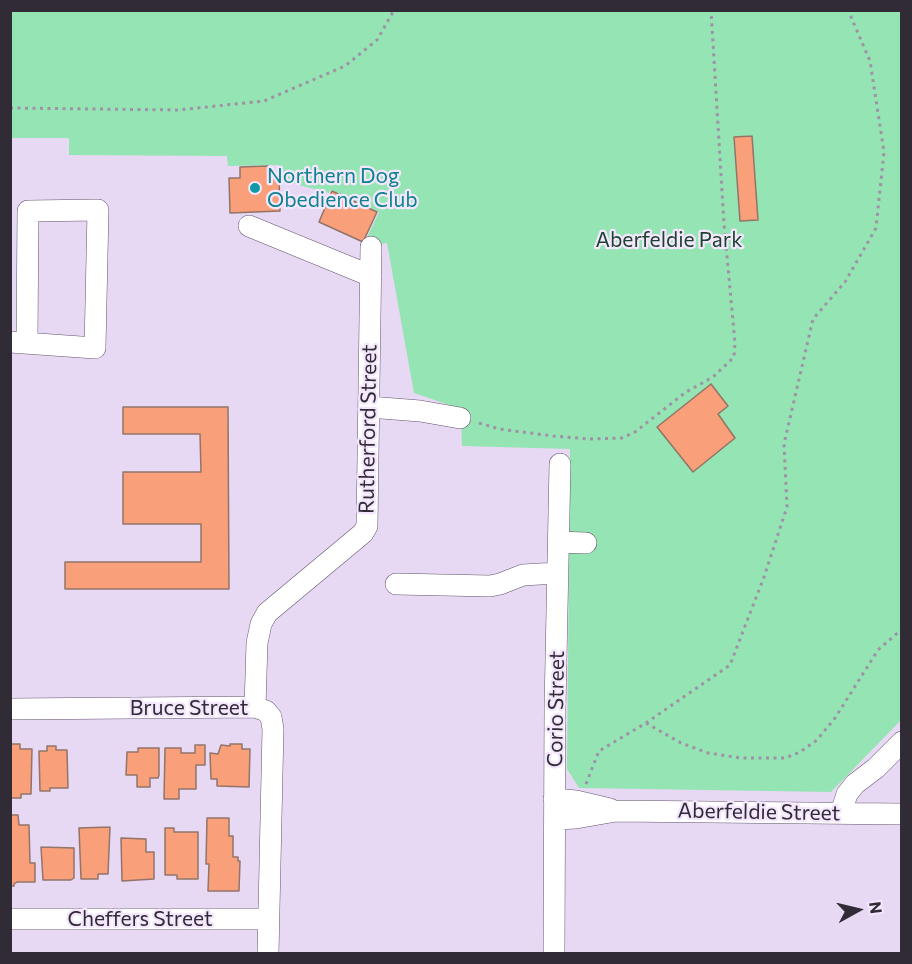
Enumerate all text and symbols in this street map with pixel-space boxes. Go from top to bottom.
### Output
place label: Northern Dog Obedience Club [267,163,418,213]
marker: Northern Dog Obedience Club [248,181,262,195]
park label: Aberfeldie Park [595,227,743,253]
street label: Rutherford Street [354,344,382,514]
street label: Corio Street [542,650,570,768]
street label: Bruce Street [130,695,248,721]
street label: Aberfeldie Street [678,798,840,826]
north arrow [828,880,888,940]
text: N [866,900,887,915]
street label: Cheffers Street [68,906,212,932]

